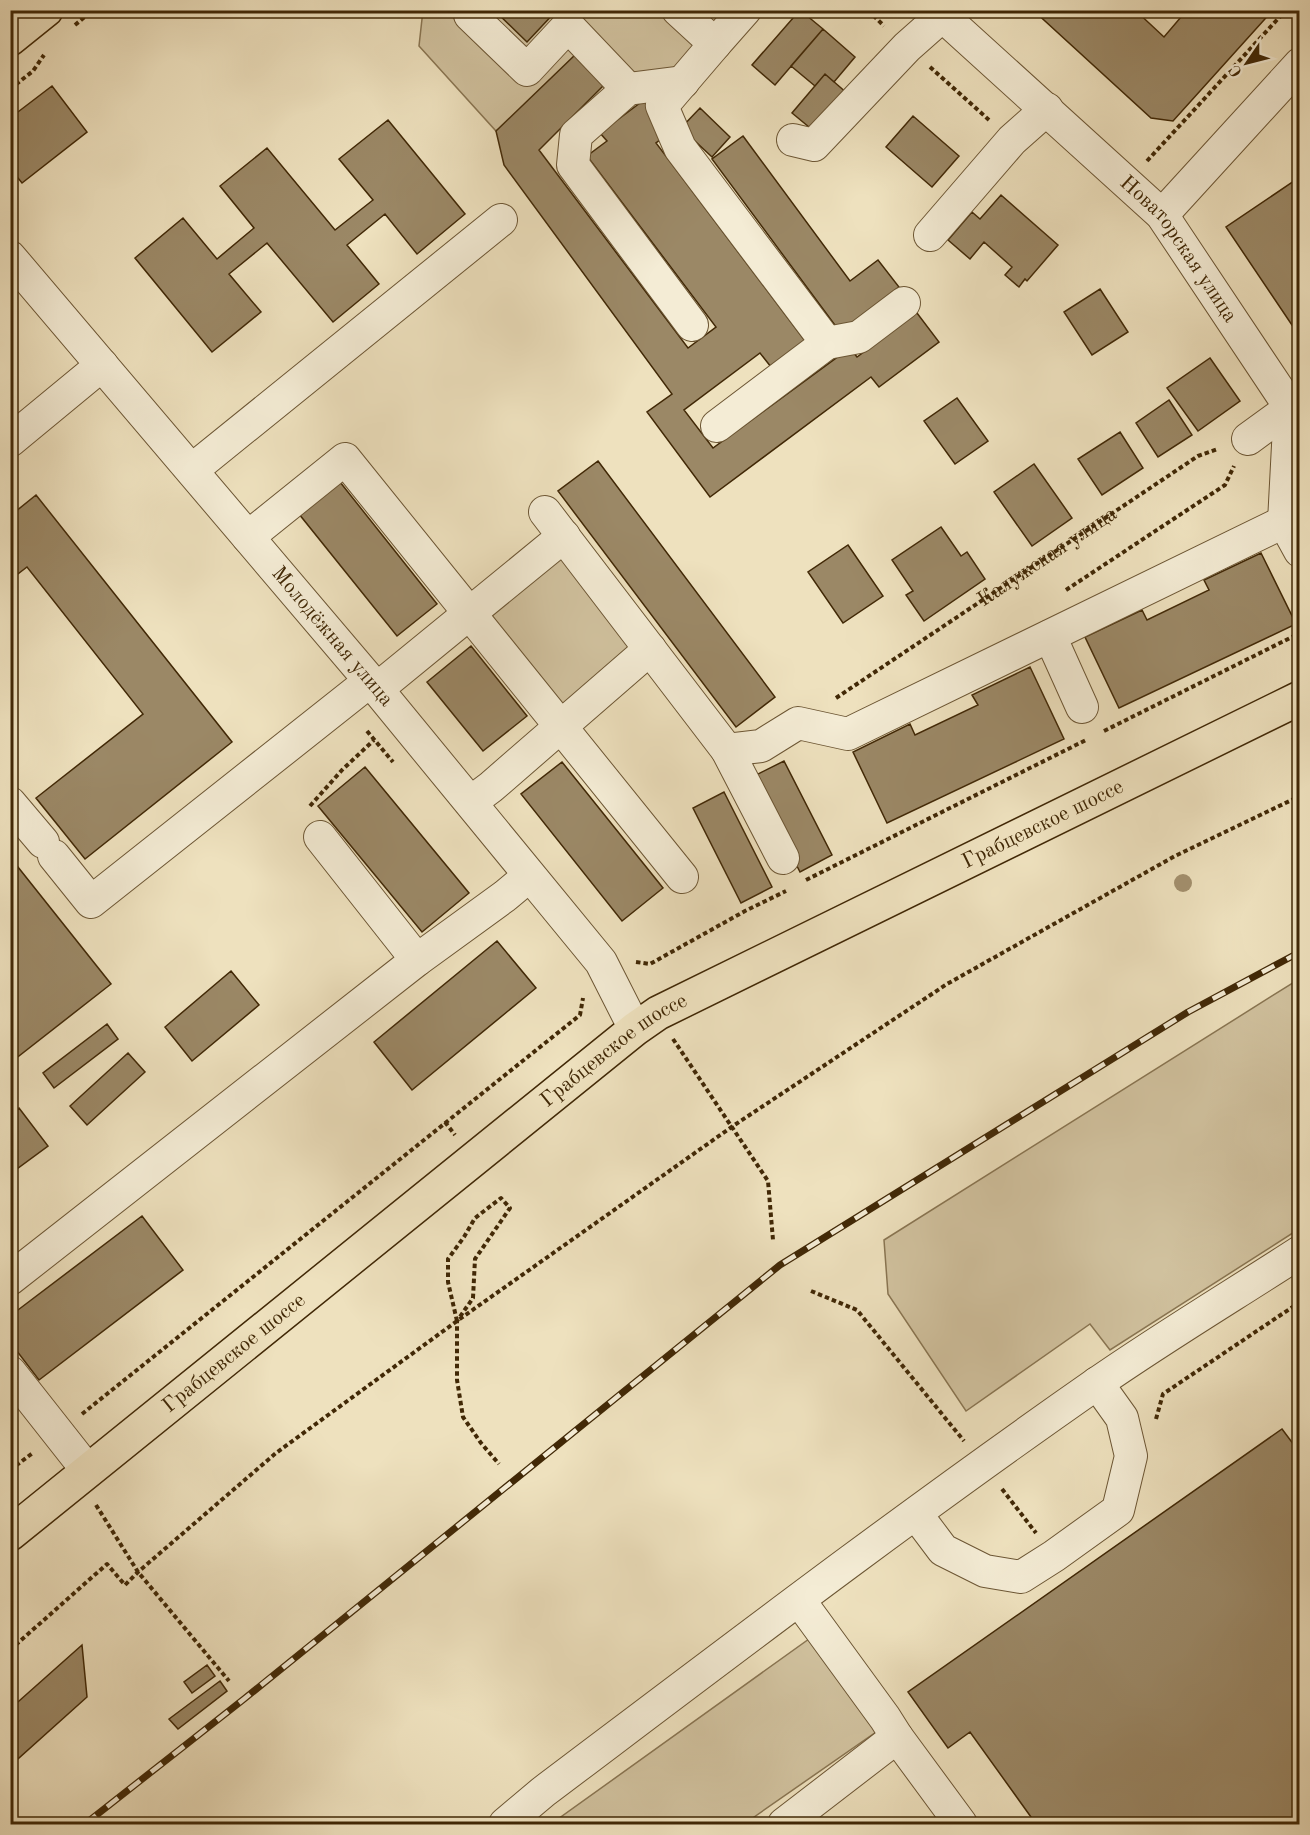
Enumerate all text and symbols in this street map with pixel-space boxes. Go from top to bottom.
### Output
north arrow [1217,33,1277,93]
text: С [1227,62,1246,79]
street label: Новаторская улица [1116,172,1241,326]
street label: Калужская улица [974,503,1121,611]
street label: Молодёжная улица [267,563,397,710]
street label: Грабцевское шоссе [959,776,1127,873]
street label: Грабцевское шоссе [537,990,690,1111]
street label: Грабцевское шоссе [159,1289,309,1417]

